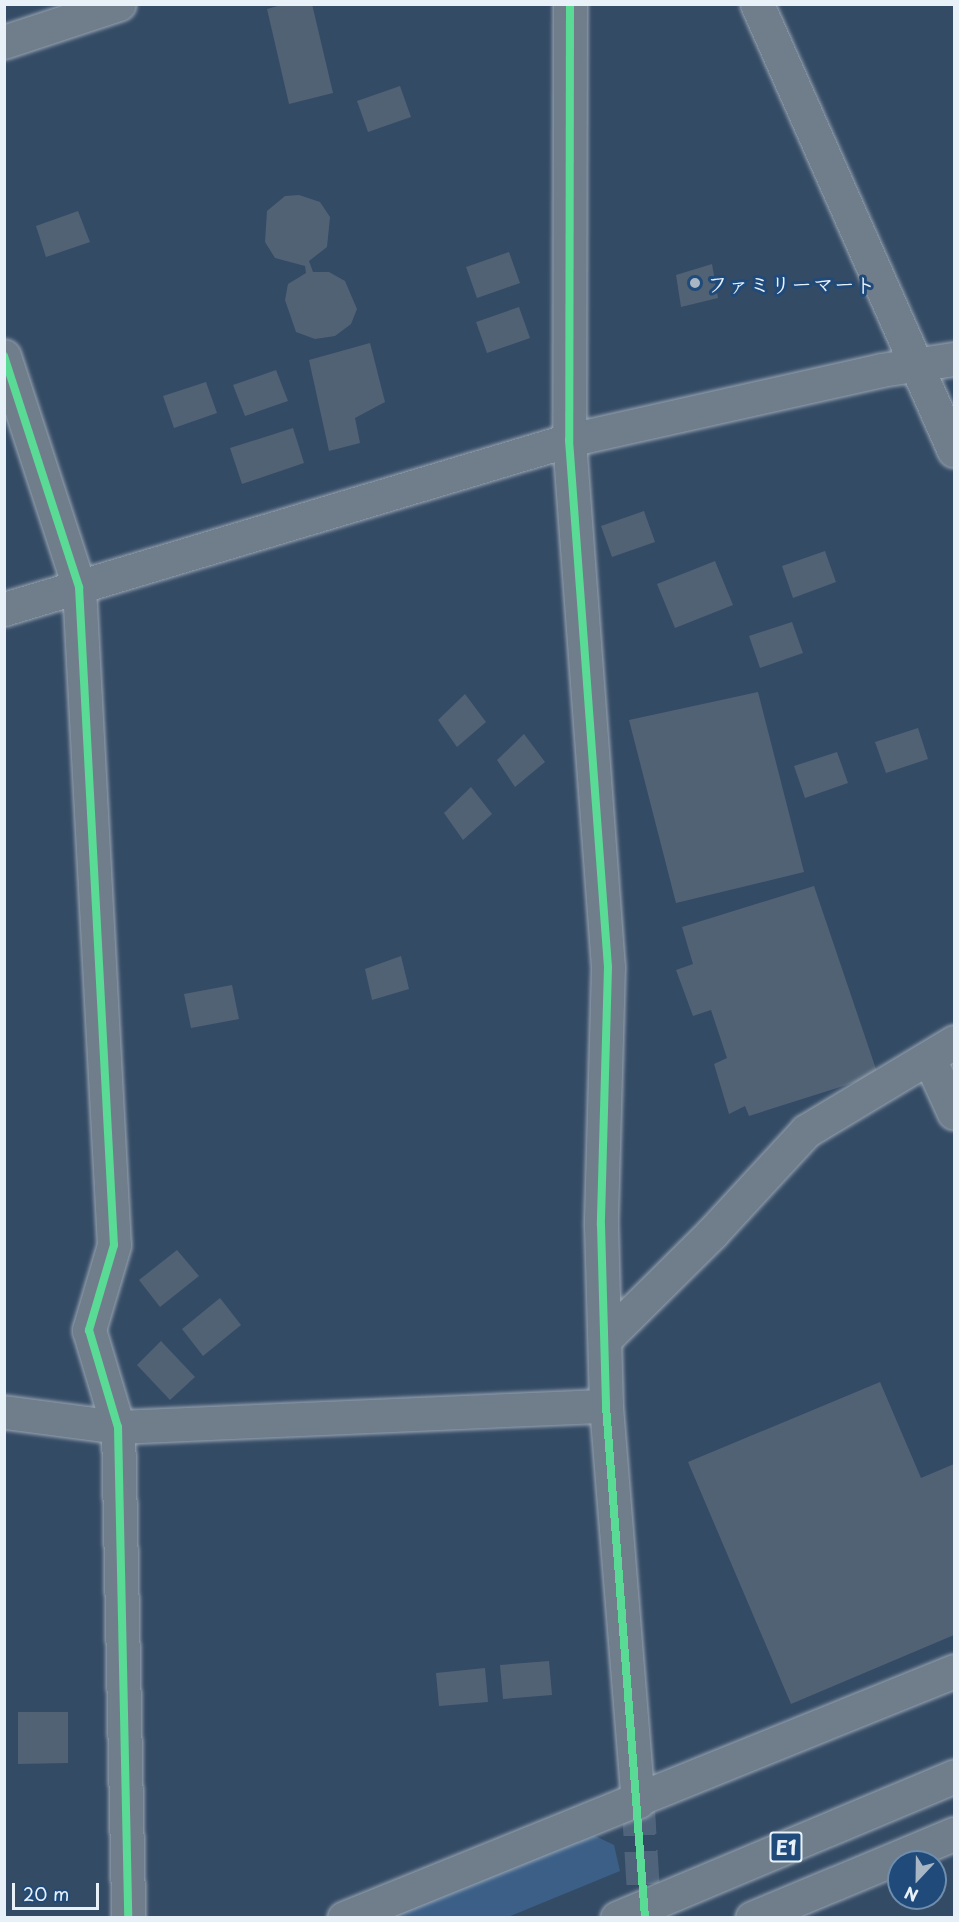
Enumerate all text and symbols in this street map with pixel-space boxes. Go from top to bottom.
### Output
place label: ファミリーマート [707,270,875,296]
marker: ファミリーマート [688,276,702,290]
road number: E1 [768,1830,804,1864]
north arrow [887,1850,947,1910]
scale bar [15,1871,102,1909]
text: 20 m [23,1880,69,1907]
text: N [901,1881,921,1908]

